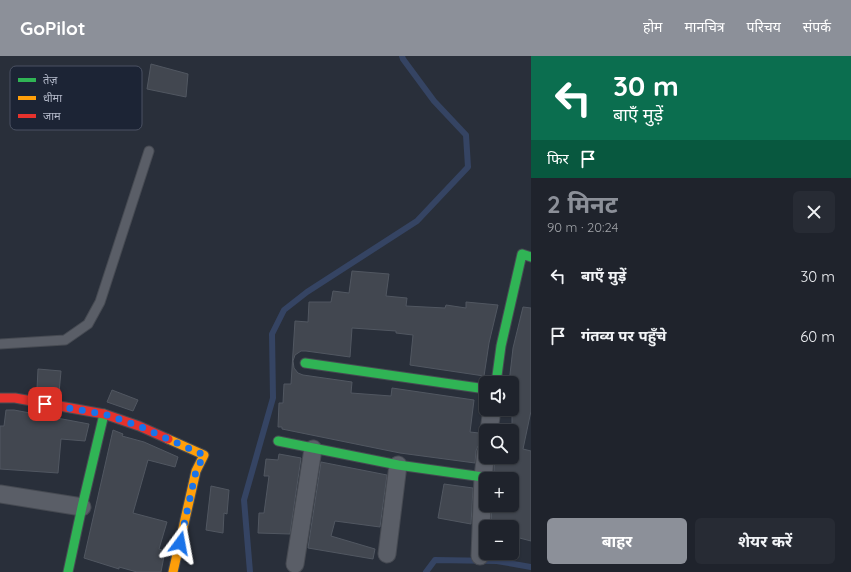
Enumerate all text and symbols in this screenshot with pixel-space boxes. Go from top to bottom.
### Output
text: GoPilot [20,16,86,40]
text: होम [643,18,662,36]
text: मानचित्र [684,18,725,36]
text: परिचय [747,18,781,36]
text: संपर्क [803,18,831,36]
legend [10,66,142,130]
text: 30 m [613,68,679,103]
icon: left [547,72,599,124]
text: तेज़ [43,73,58,87]
text: धीमा [43,91,62,105]
text: बाएँ मुड़ें [613,103,663,126]
text: जाम [43,109,61,123]
icon: arrive [577,148,599,170]
text: फिर [547,149,569,168]
text: 2 मिनट [547,189,618,219]
button: close [793,191,835,233]
text: 90 m · 20:24 [547,219,618,235]
icon: left [547,265,569,287]
text: बाएँ मुड़ें [581,266,626,285]
text: 30 m [800,267,835,286]
icon: arrive [547,325,569,347]
text: गंतव्य पर पहुँचे [581,326,667,345]
text: 60 m [800,327,835,346]
map controls [479,376,519,560]
button: sound [479,376,519,416]
pin [28,387,62,421]
icon: arrive [34,393,56,415]
button: search [479,424,519,464]
button: + [479,472,519,512]
button: बाहर [547,518,687,564]
button: शेयर करें [695,518,835,564]
button: − [479,520,519,560]
position arrow [159,522,201,564]

